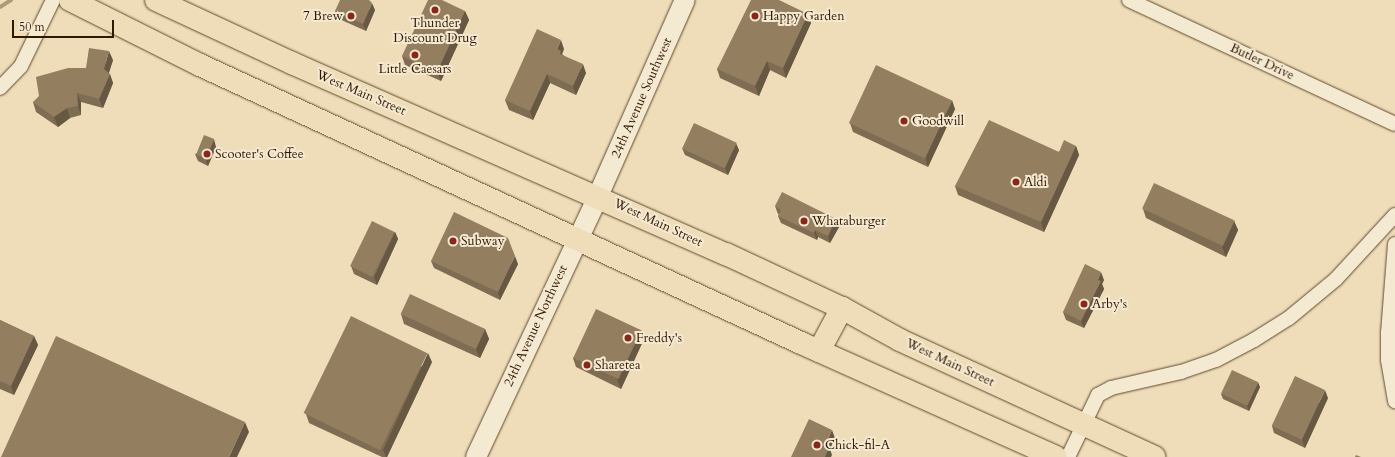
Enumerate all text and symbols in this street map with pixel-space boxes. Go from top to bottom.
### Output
marker: Thunder Discount Drug [430,5,440,15]
place label: 7 Brew [303,8,343,24]
place label: Happy Garden [763,8,845,24]
marker: 7 Brew [346,11,356,21]
marker: Happy Garden [750,11,760,21]
scale bar [14,12,116,38]
place label: Thunder Discount Drug [393,16,477,47]
text: 50 m [19,19,45,35]
street label: 24th Avenue Southwest [608,35,676,161]
street label: Butler Drive [1227,40,1297,84]
marker: Little Caesars [410,50,420,60]
place label: Little Caesars [379,61,451,77]
street label: West Main Street [314,67,408,119]
place label: Goodwill [912,113,964,129]
marker: Goodwill [899,116,909,126]
place label: Scooter's Coffee [215,146,304,162]
marker: Scooter's Coffee [202,149,212,159]
place label: Aldi [1024,174,1047,190]
marker: Aldi [1011,177,1021,187]
street label: West Main Street [611,196,705,250]
place label: Whataburger [812,213,886,229]
marker: Whataburger [799,216,809,226]
place label: Subway [461,233,505,249]
marker: Subway [448,236,458,246]
street label: 24th Avenue Northwest [501,263,571,389]
place label: Arby's [1092,296,1127,312]
marker: Arby's [1079,299,1089,309]
place label: Freddy's [636,330,682,346]
marker: Freddy's [623,333,633,343]
street label: West Main Street [903,336,997,390]
place label: Sharetea [595,357,641,373]
marker: Sharetea [582,360,592,370]
place label: Chick-fil-A [825,437,890,453]
marker: Chick-fil-A [812,440,822,450]

